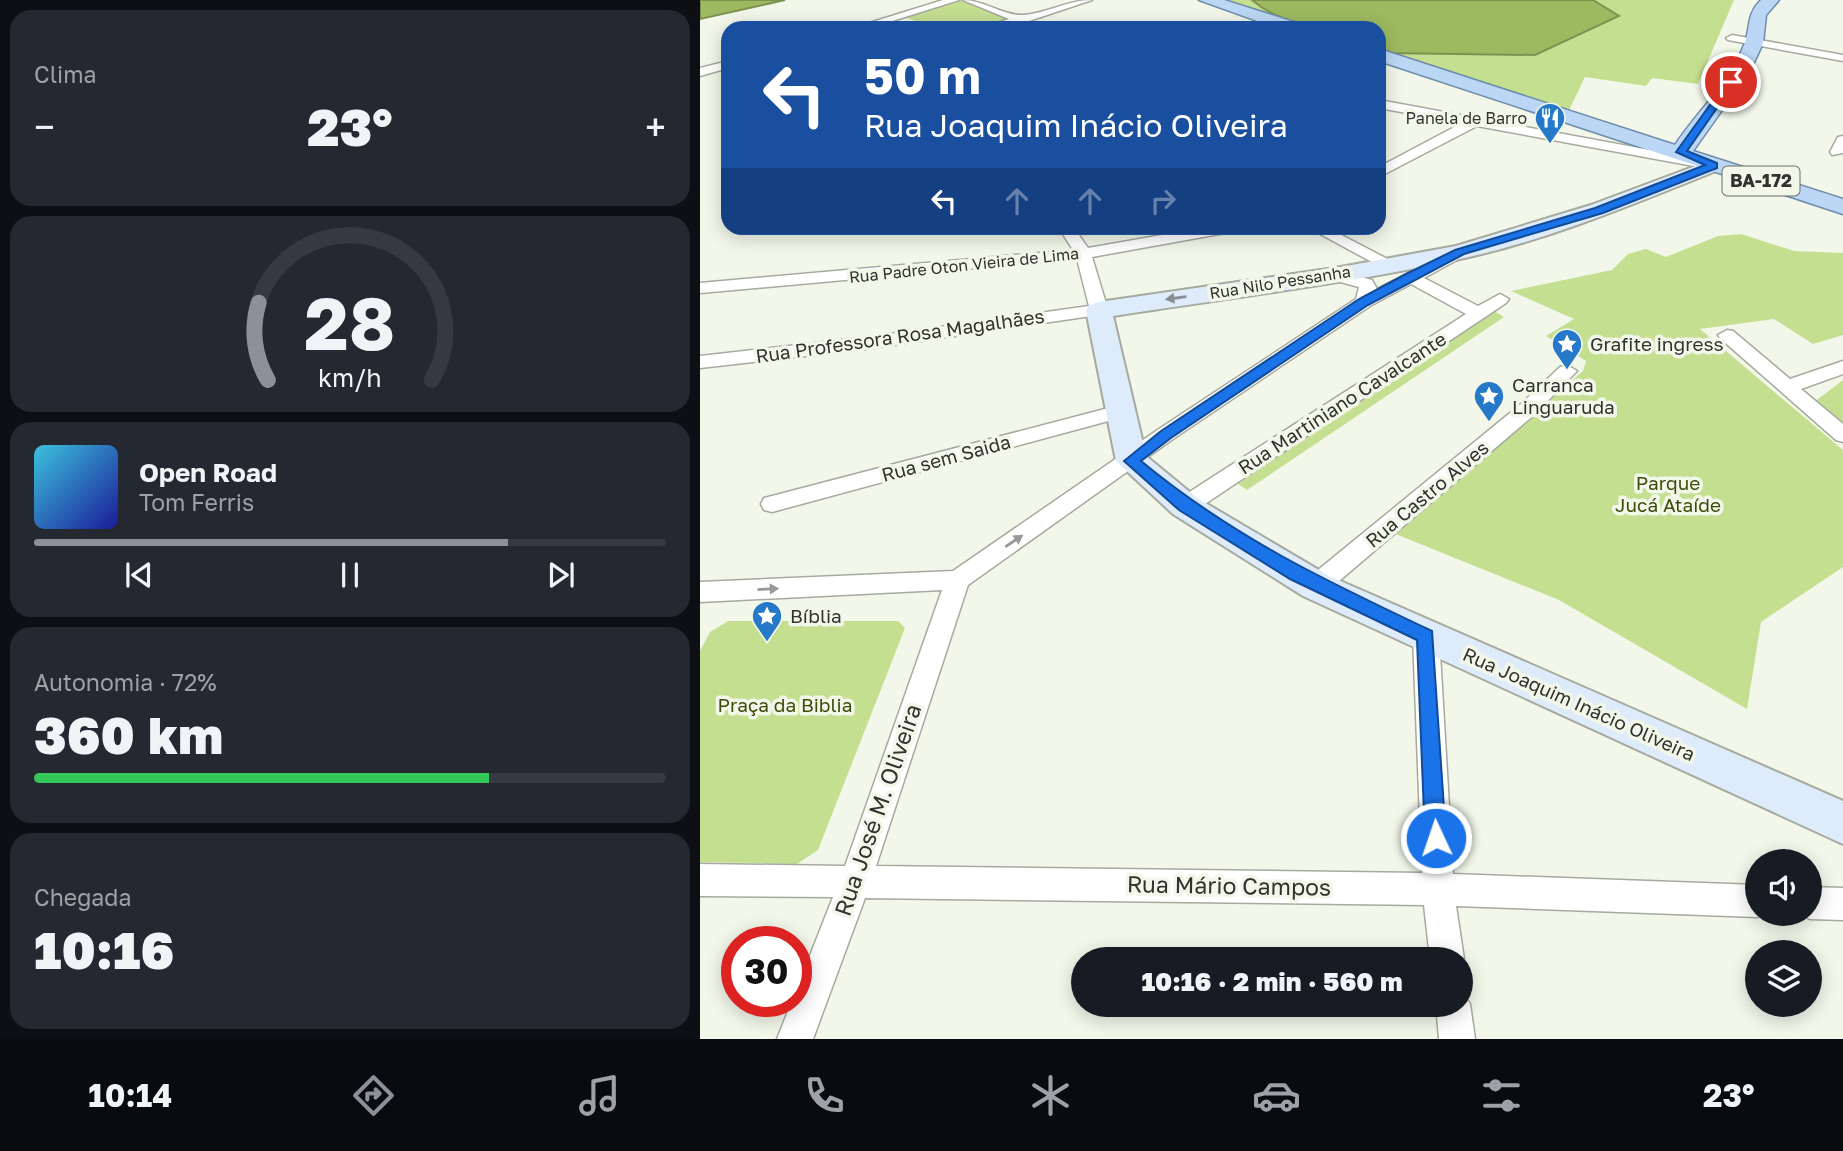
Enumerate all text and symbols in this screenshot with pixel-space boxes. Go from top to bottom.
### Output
text: 50 m [864,46,981,105]
icon: left [749,49,840,140]
pin [1701,52,1761,112]
text: Clima [34,60,97,88]
icon: arrive [1712,63,1750,101]
text: 23° [307,95,393,157]
restaurant icon: Panela de Barro [1533,101,1567,145]
text: − [34,104,55,149]
text: + [645,104,666,149]
text: Rua Joaquim Inácio Oliveira [864,106,1288,144]
place label: Panela de Barro [1406,108,1527,128]
road number: BA-172 [1723,166,1800,196]
icon: left [925,182,963,220]
icon: ahead [998,182,1036,220]
icon: ahead [1071,182,1109,220]
icon: right [1144,182,1182,220]
street label: Rua Padre Oton Vieira de Lima [848,243,1080,287]
street label: Rua Nilo Pessanha [1208,261,1352,303]
text: 28 [305,279,396,366]
one-way arrow [1165,293,1187,304]
street label: Rua Professora Rosa Magalhães [754,304,1046,367]
street label: Rua Martiniano Cavalcante [1233,327,1450,479]
place icon: Grafite ingress [1550,327,1584,371]
place label: Grafite ingress [1590,332,1724,355]
text: km/h [318,361,382,392]
place label: Carranca Linguaruda [1512,373,1615,418]
place icon: Carranca Linguaruda [1472,379,1506,423]
street label: Rua sem Saida [879,429,1013,486]
street label: Rua Castro Alves [1360,435,1493,552]
text: Open Road [139,457,277,488]
park label: Parque Jucá Ataíde [1615,471,1721,516]
text: Tom Ferris [139,488,254,516]
one-way arrow [1005,534,1023,548]
icon: previous [120,556,158,594]
icon: pause [331,556,369,594]
icon: next [542,556,580,594]
one-way arrow [757,583,779,594]
place icon: Bíblia [750,599,784,643]
place label: Bíblia [790,604,842,627]
street label: Rua Joaquim Inácio Oliveira [1460,642,1699,765]
text: Autonomia · 72% [34,668,217,696]
park label: Praça da Biblia [718,693,852,716]
street label: Rua José M. Oliveira [828,700,926,919]
text: 360 km [34,703,223,765]
position arrow [1399,801,1473,875]
map controls [1745,849,1822,1017]
button: sound [1745,849,1822,926]
street label: Rua Mário Campos [1127,869,1331,901]
text: Chegada [34,883,131,911]
text: 10:16 [34,918,174,980]
speed limit sign: 30 [721,926,812,1017]
button: layers [1745,940,1822,1017]
text: 10:16 · 2 min · 560 m [1141,966,1403,997]
icon: directions [349,1071,398,1120]
icon: music [575,1071,624,1120]
icon: phone [800,1071,849,1120]
icon: climate [1026,1071,1075,1120]
icon: car [1252,1071,1301,1120]
icon: filters [1477,1071,1526,1120]
text: 10:14 [88,1076,172,1114]
text: 23° [1703,1076,1755,1114]

